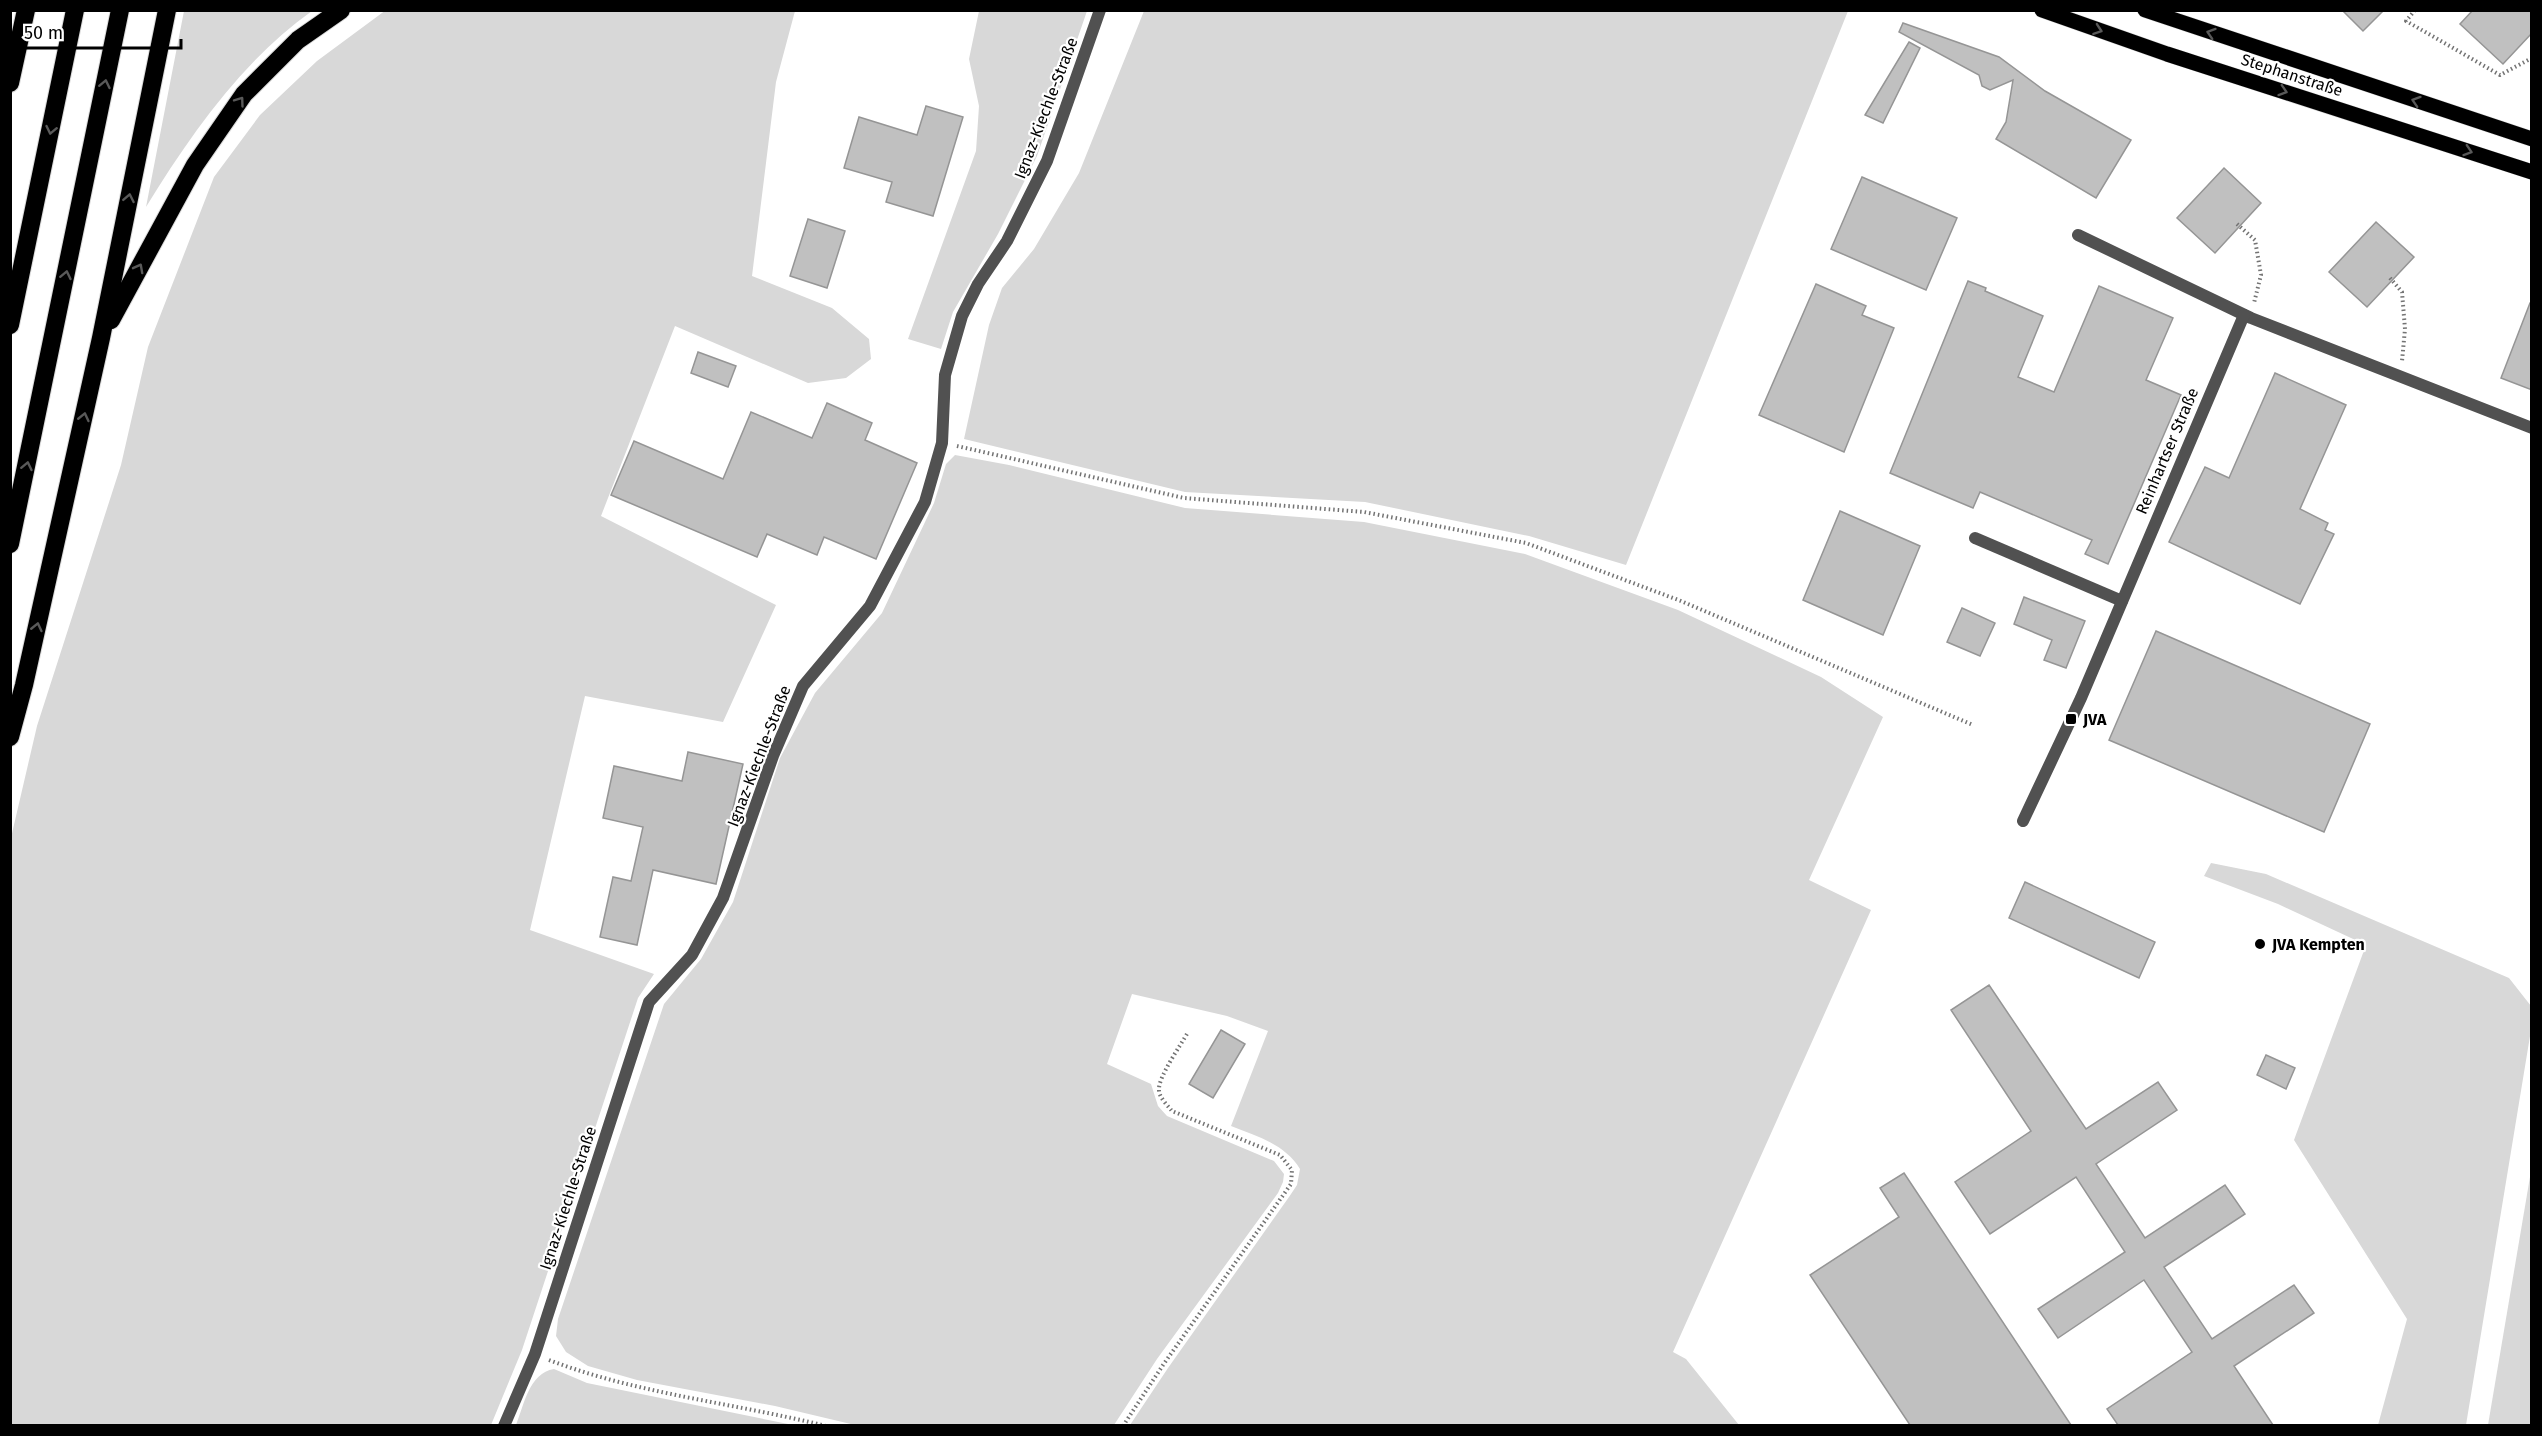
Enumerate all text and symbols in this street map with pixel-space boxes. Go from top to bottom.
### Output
scale bar [15,12,182,50]
text: 50 m [24,22,63,44]
one-way arrow [2092,22,2103,35]
one-way arrow [2206,28,2217,41]
street label: Ignaz-Kiechle-Straße [1010,35,1082,181]
street label: Stephanstraße [2239,50,2345,100]
one-way arrow [98,79,111,89]
one-way arrow [2277,84,2288,96]
one-way arrow [232,96,243,107]
one-way arrow [2411,96,2422,108]
one-way arrow [45,124,58,134]
one-way arrow [2462,144,2473,157]
one-way arrow [122,193,135,203]
one-way arrow [132,264,143,274]
one-way arrow [59,270,72,280]
street label: Reinhartser Straße [2132,385,2202,517]
one-way arrow [77,412,90,422]
one-way arrow [19,461,32,471]
one-way arrow [30,623,43,633]
street label: Ignaz-Kiechle-Straße [723,683,795,829]
place label: JVA [2082,710,2107,729]
marker: JVA [2064,712,2078,726]
place label: JVA Kempten [2271,935,2365,954]
marker: JVA Kempten [2253,937,2267,951]
street label: Ignaz-Kiechle-Straße [536,1124,600,1272]

